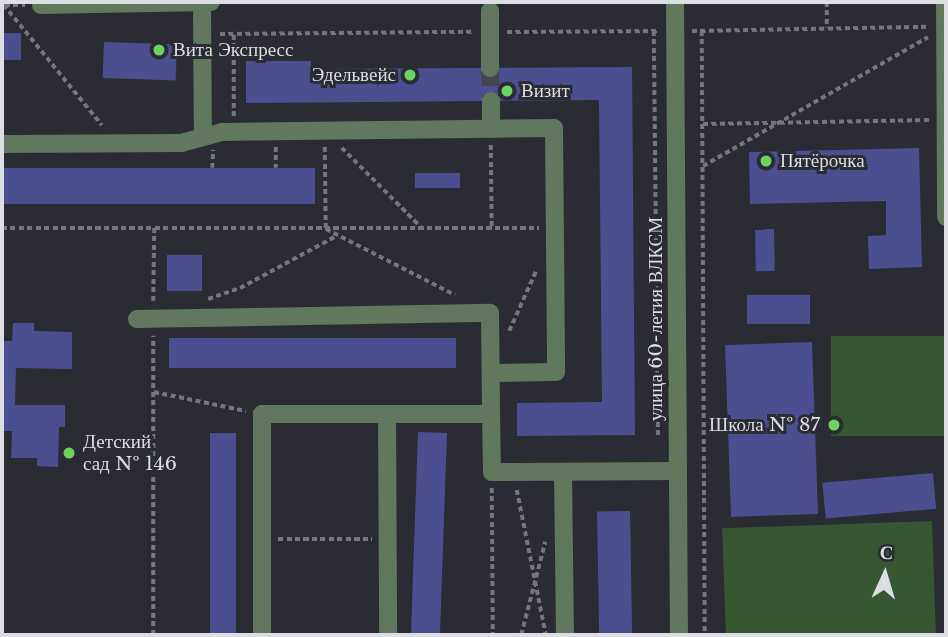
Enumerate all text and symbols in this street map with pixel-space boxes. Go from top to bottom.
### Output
place label: Вита Экспресс [173,39,293,61]
marker: Вита Экспресс [151,42,167,58]
place label: Эдельвейс [312,64,396,86]
marker: Эдельвейс [402,67,418,83]
place label: Визит [521,80,570,102]
marker: Визит [499,83,515,99]
place label: Пятёрочка [780,150,865,172]
marker: Пятёрочка [758,153,774,169]
street label: улица 60-летия ВЛКСМ [645,217,667,421]
place label: Школа № 87 [709,414,820,436]
marker: Школа № 87 [826,417,842,433]
place label: Детский сад № 146 [83,431,177,475]
marker: Детский сад № 146 [61,445,77,461]
north arrow [850,539,920,609]
text: С [879,541,894,565]

